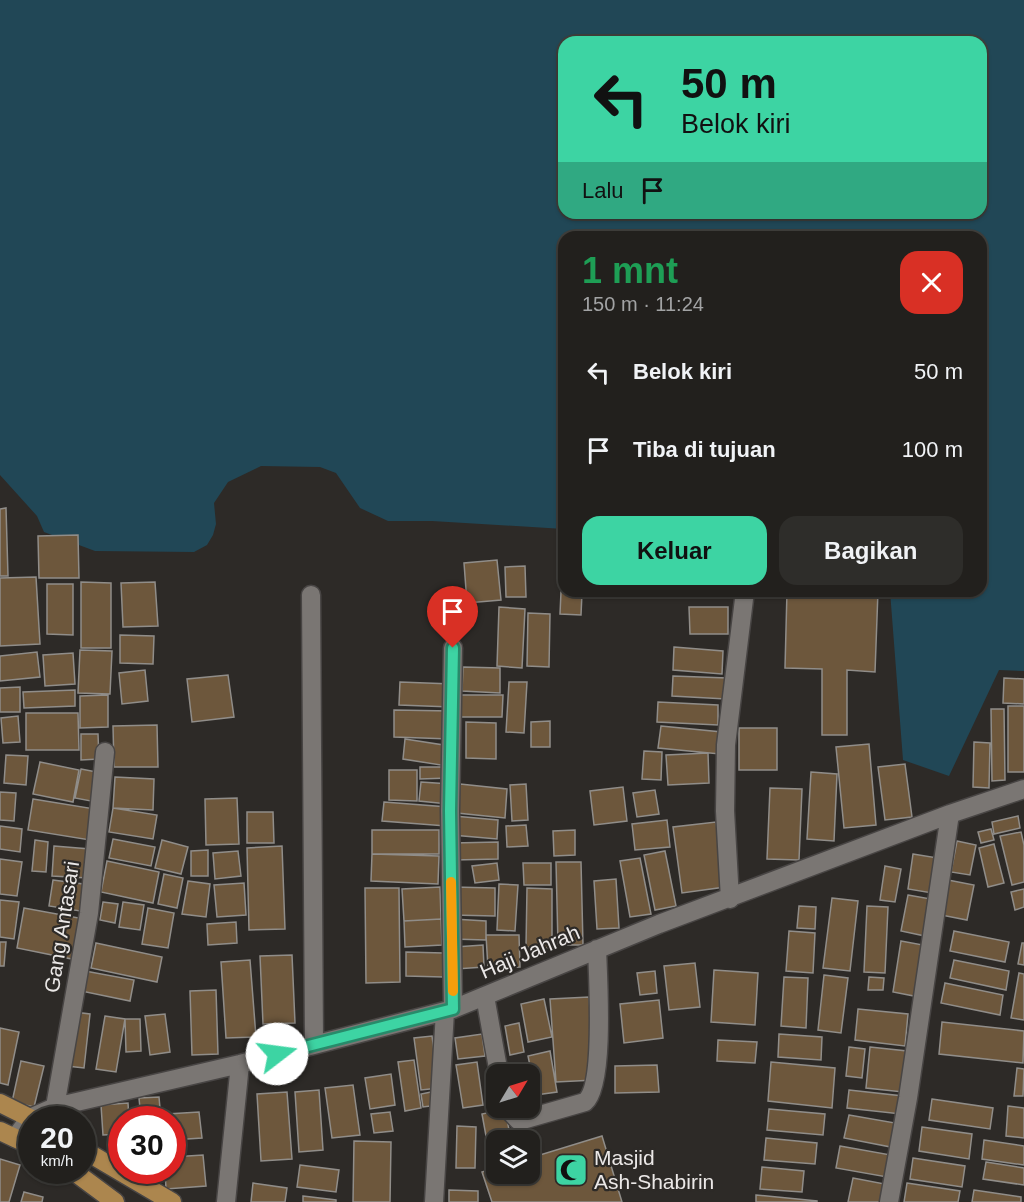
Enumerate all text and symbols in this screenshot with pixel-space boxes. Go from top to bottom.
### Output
icon: left [582,60,660,138]
text: 50 m [681,60,777,107]
text: Belok kiri [681,109,791,139]
icon: arrive [636,174,669,207]
text: Lalu [582,178,624,203]
text: 1 mnt [582,250,678,291]
button: close [900,251,963,314]
text: 150 m · 11:24 [582,293,704,315]
icon: left [582,356,615,389]
text: Belok kiri [633,359,732,384]
text: 50 m [914,359,963,384]
icon: arrive [582,434,615,467]
text: Tiba di tujuan [633,437,776,462]
text: 100 m [902,437,963,462]
button: Keluar [582,516,767,585]
button: Bagikan [779,516,963,585]
pin [427,586,478,648]
icon: arrive [436,595,469,628]
street label: Gang Antasari [40,859,83,994]
street label: Haji Jahrah [476,920,583,983]
position arrow [245,1022,309,1086]
north arrow [486,1064,540,1118]
map controls [486,1064,540,1184]
speed limit sign: 30 [108,1106,186,1184]
text: 20 [40,1121,74,1154]
button: layers [486,1130,540,1184]
place label: Masjid Ash-Shabirin [594,1146,714,1193]
text: km/h [41,1152,73,1169]
mosque icon: Masjid Ash-Shabirin [553,1152,589,1188]

